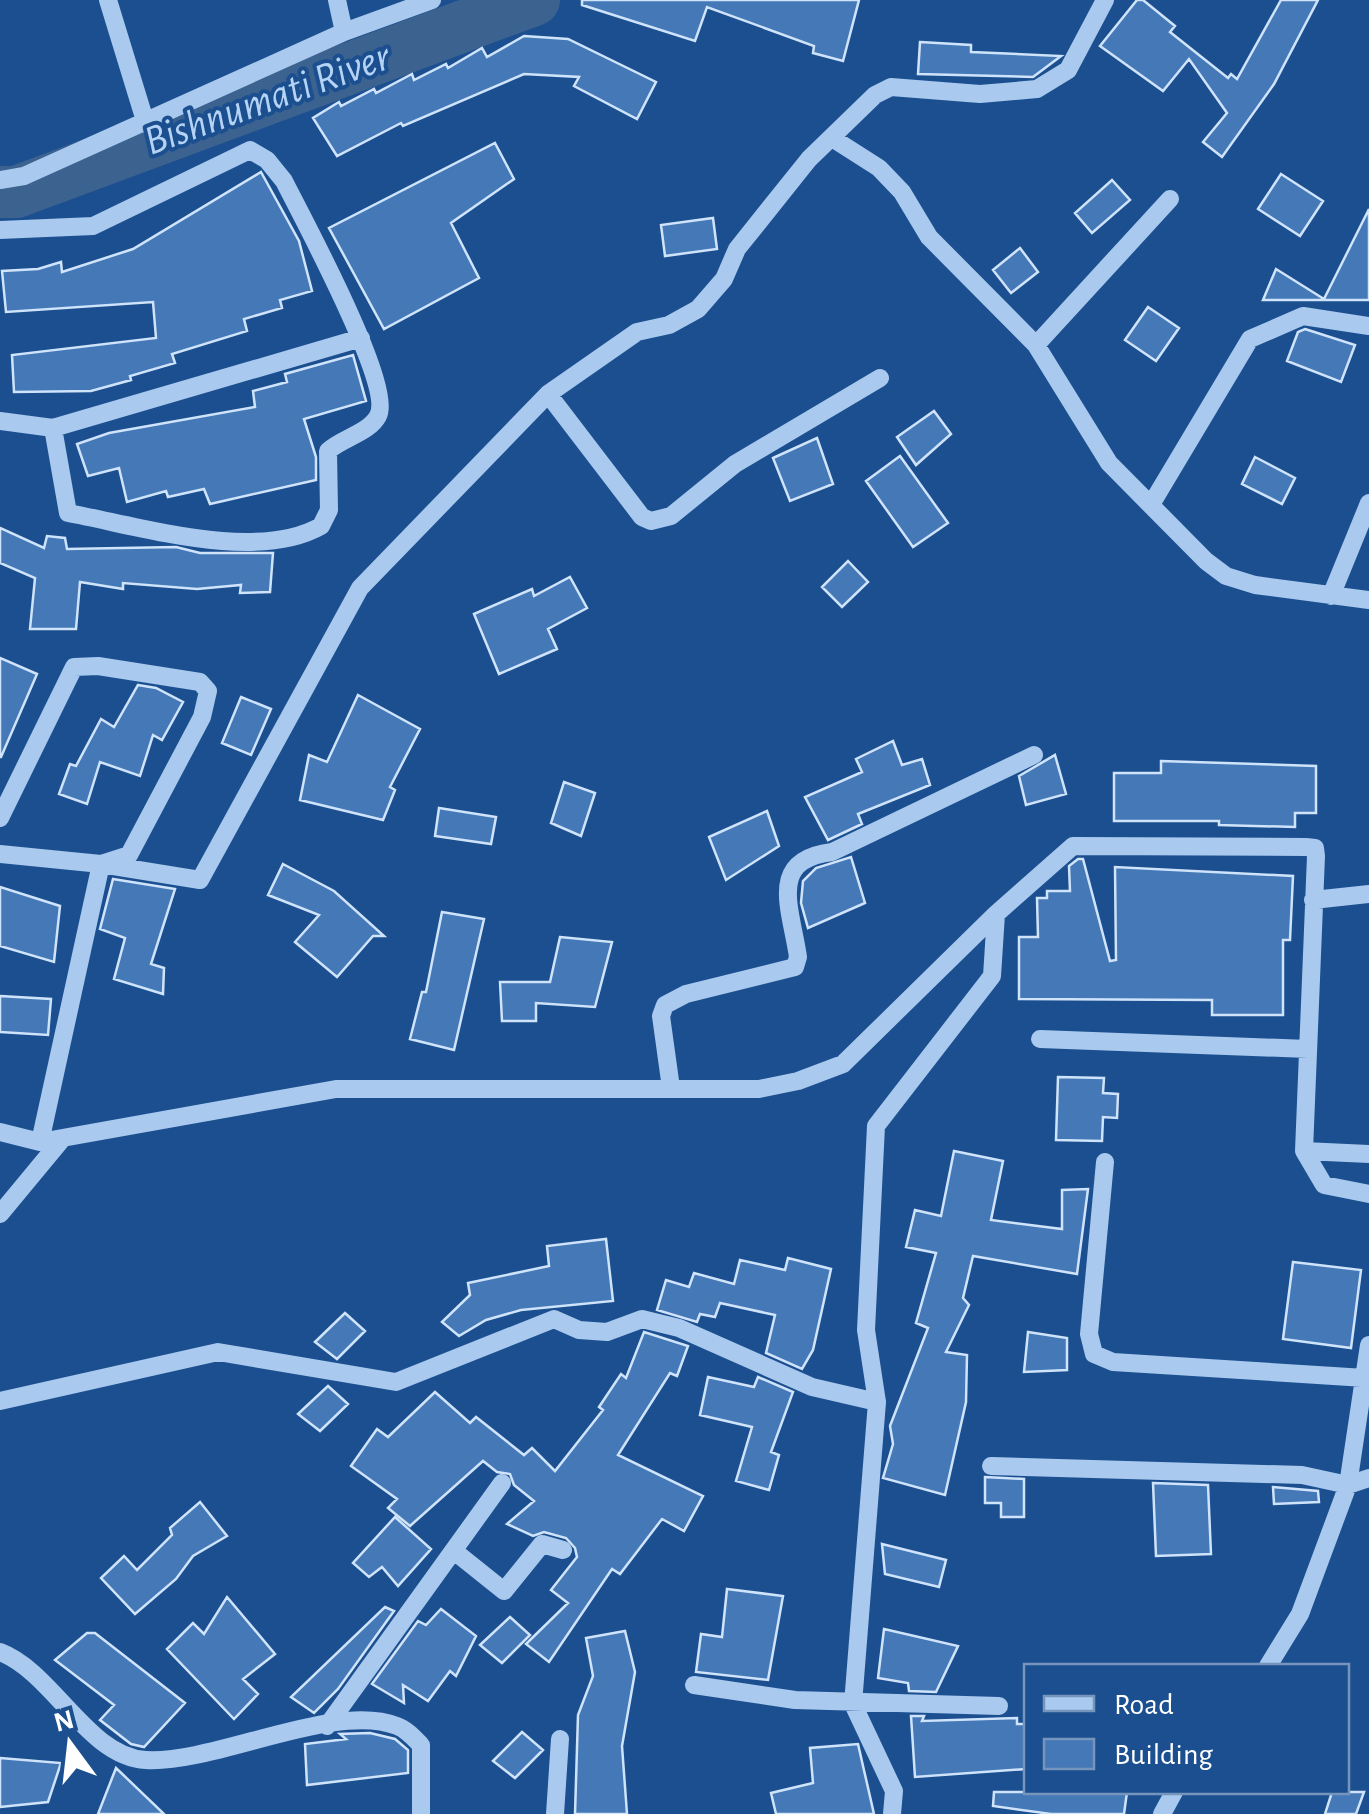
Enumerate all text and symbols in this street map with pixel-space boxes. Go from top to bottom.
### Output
water label: Bishnumati River [139,35,397,163]
legend [1024,1664,1349,1794]
text: Road [1114,1690,1174,1720]
north arrow [20,1694,120,1794]
text: N [51,1706,77,1738]
text: Building [1114,1740,1213,1770]

